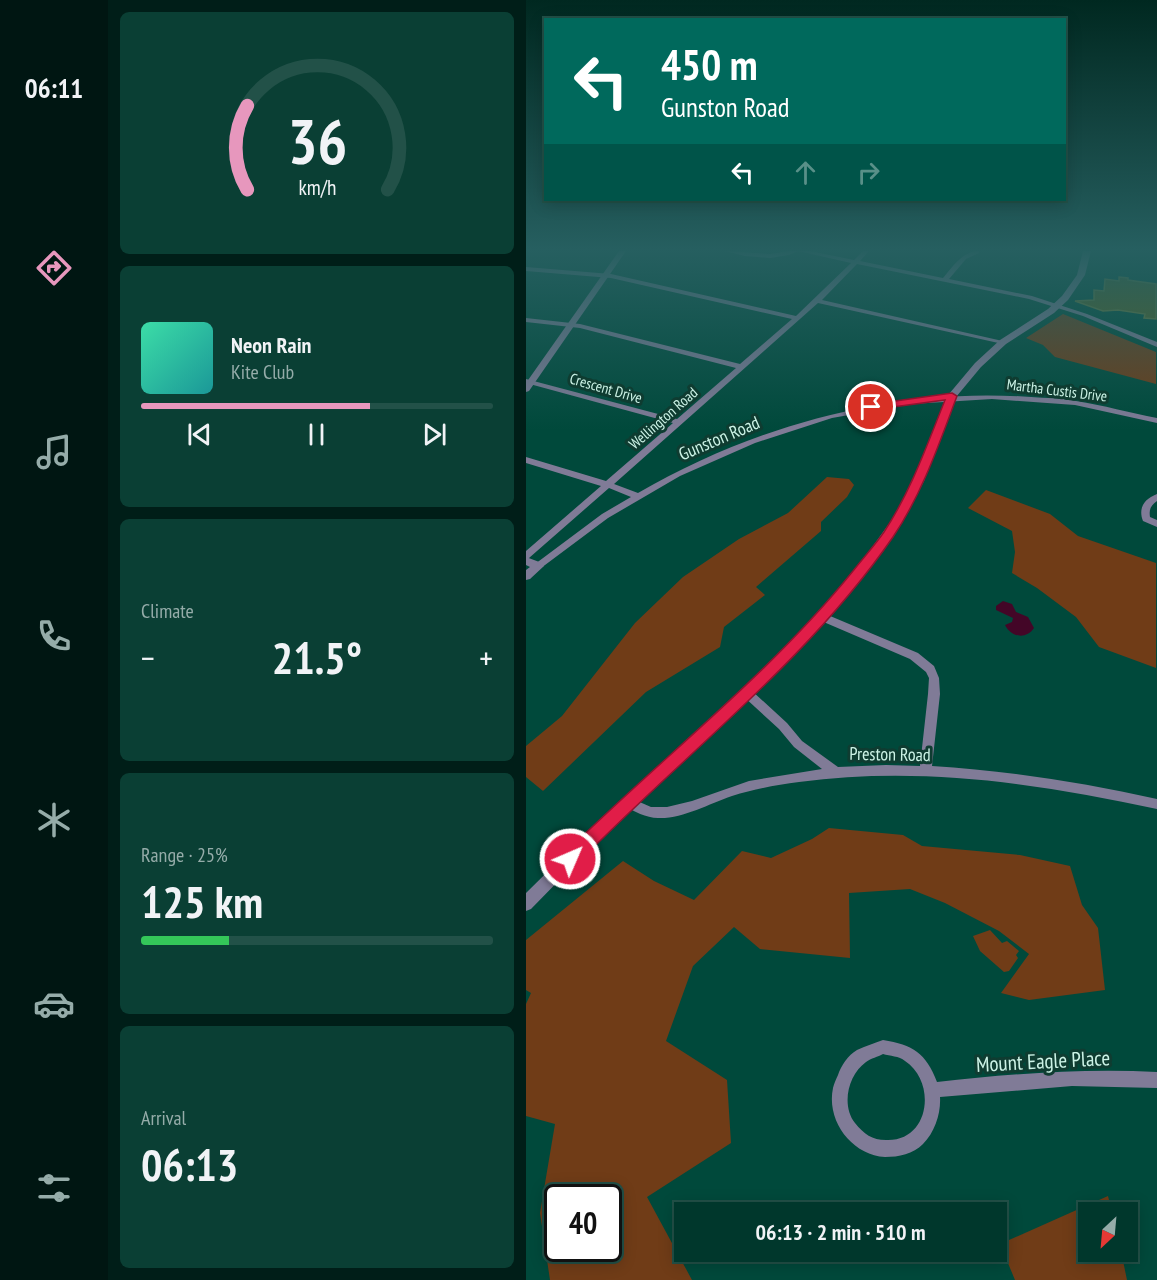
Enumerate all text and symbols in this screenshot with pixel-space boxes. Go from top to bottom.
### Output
text: 450 m [661,37,758,92]
icon: left [562,42,640,120]
text: 06:11 [25,71,83,105]
text: Gunston Road [661,90,790,124]
text: 36 [287,100,347,181]
icon: left [726,156,759,189]
icon: ahead [789,156,822,189]
icon: right [852,156,885,189]
text: km/h [298,173,336,201]
icon: directions [33,247,75,289]
text: Neon Rain [231,331,311,359]
text: Kite Club [231,359,294,385]
street label: Crescent Drive [568,369,644,407]
street label: Martha Custis Drive [1006,374,1108,406]
pin [845,381,896,432]
street label: Wellington Road [625,383,701,453]
icon: arrive [854,390,887,423]
street label: Gunston Road [675,411,763,465]
icon: previous [183,418,216,451]
icon: pause [300,418,333,451]
icon: next [418,418,451,451]
icon: music [33,431,75,473]
text: Climate [141,598,194,624]
icon: phone [33,615,75,657]
text: 21.5° [272,628,362,686]
text: − [141,636,155,679]
text: + [479,636,493,679]
street label: Preston Road [849,742,931,766]
icon: climate [33,799,75,841]
position arrow [538,827,602,891]
text: Range · 25% [141,842,228,868]
text: 125 km [141,872,263,930]
icon: car [33,983,75,1025]
street label: Mount Eagle Place [975,1044,1111,1078]
text: Arrival [141,1105,186,1131]
text: 06:13 [141,1135,238,1193]
icon: filters [33,1167,75,1209]
speed limit sign: 40 [544,1184,622,1262]
north arrow [1078,1202,1138,1262]
map controls [1078,1202,1138,1262]
text: 06:13 · 2 min · 510 m [755,1218,926,1246]

